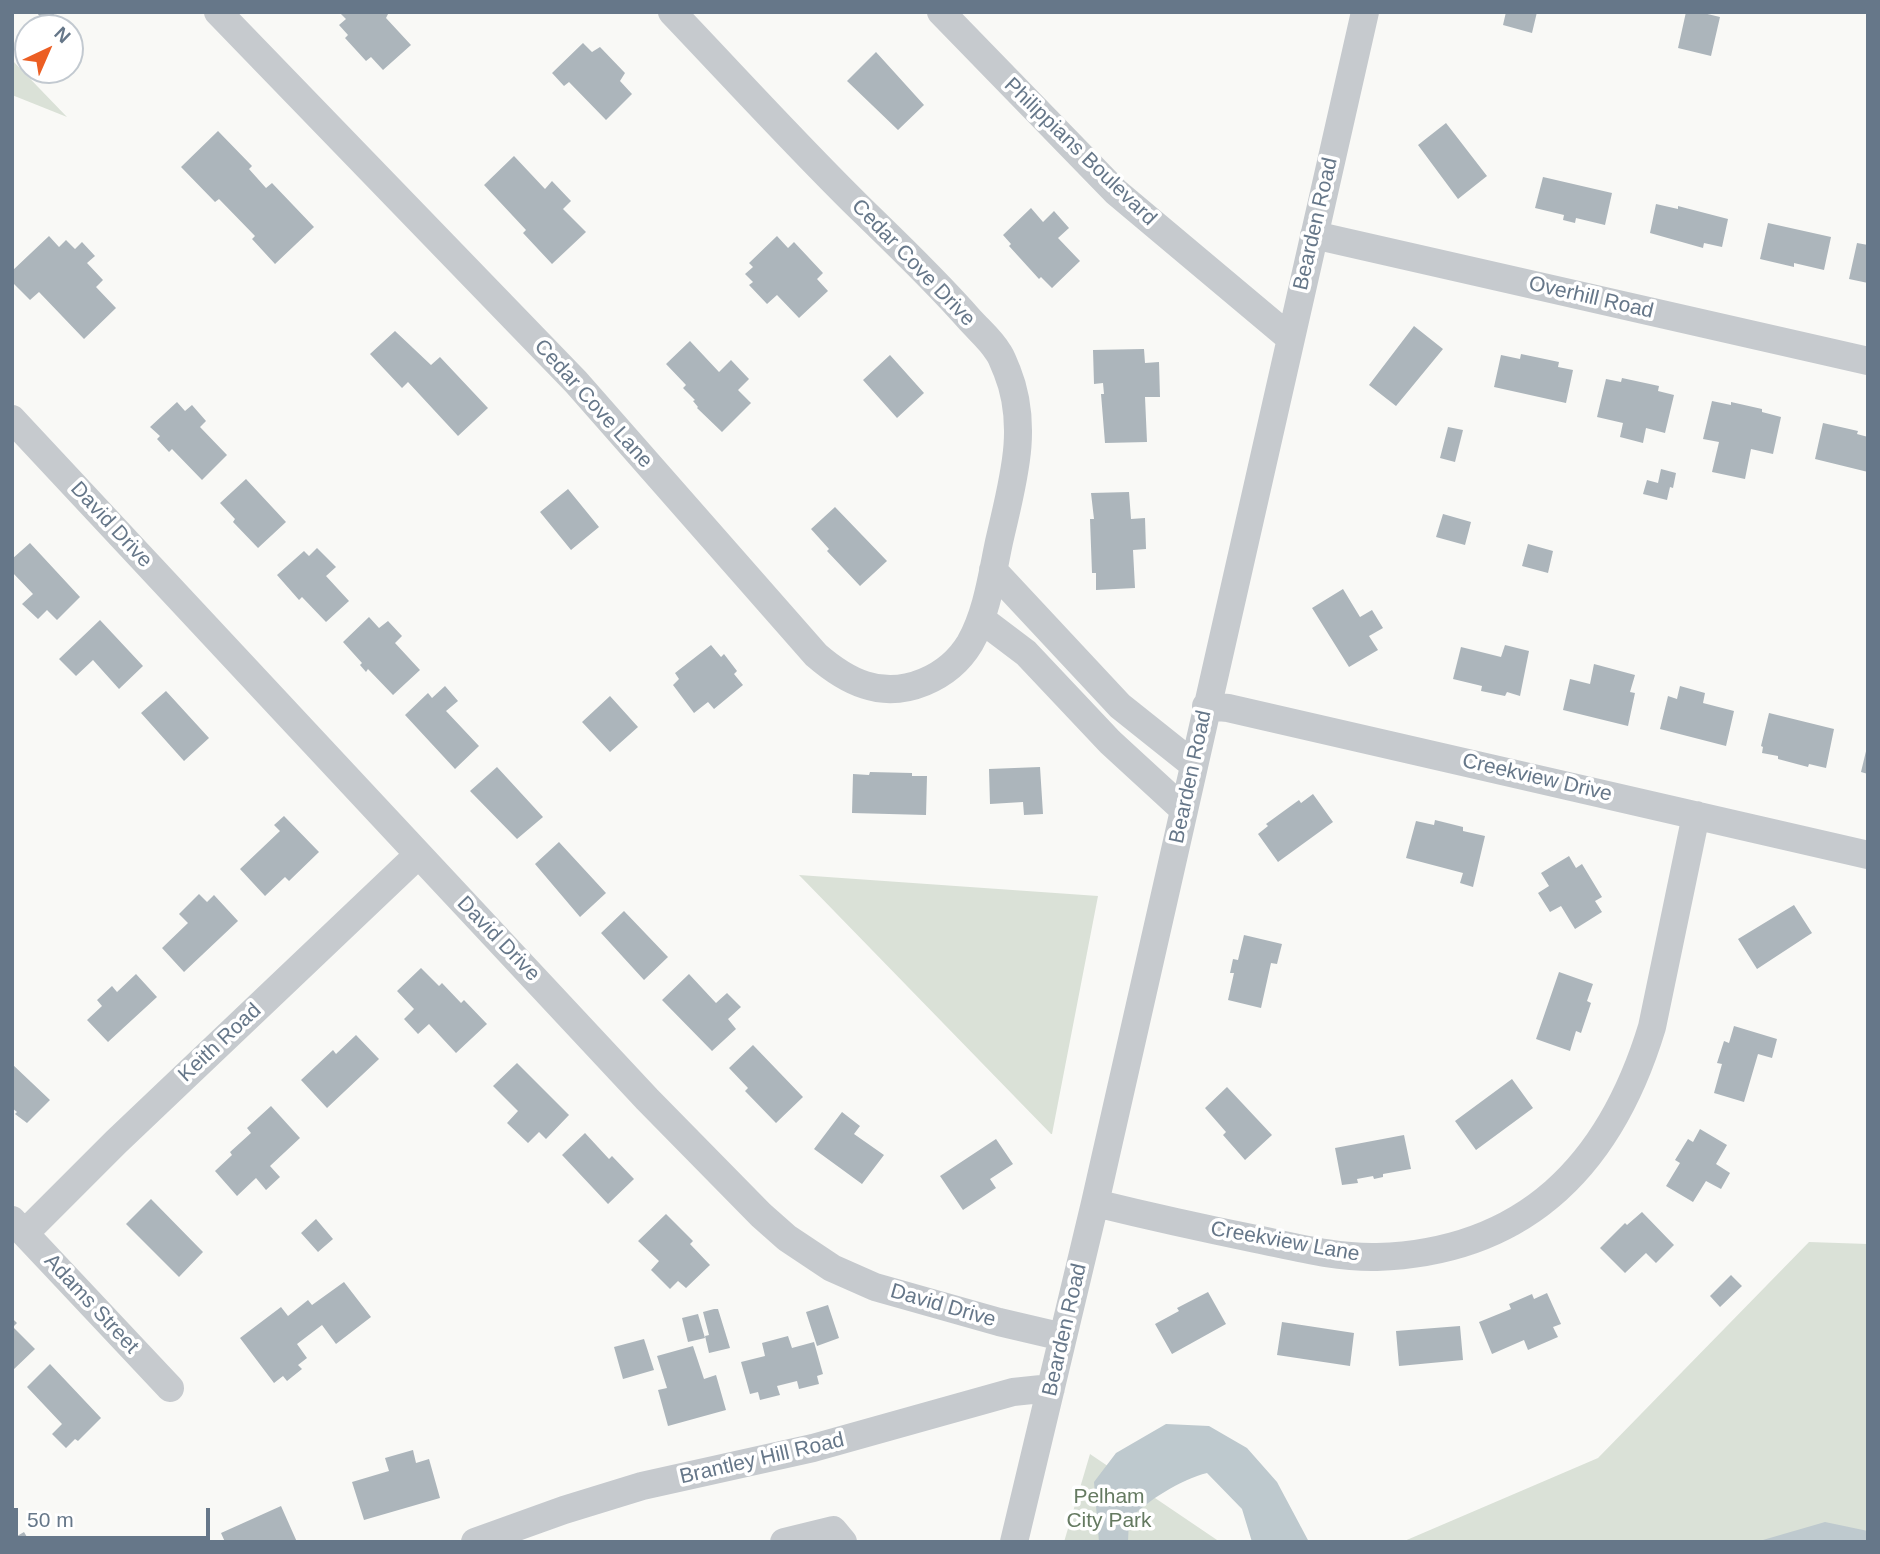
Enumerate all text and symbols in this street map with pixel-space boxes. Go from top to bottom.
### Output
north arrow [14,14,84,84]
text: N [50,23,75,47]
street label: Philippians Boulevard [999,73,1161,231]
street label: Bearden Road [1288,155,1344,293]
street label: Cedar Cove Drive [846,194,980,332]
street label: Overhill Road [1526,271,1656,325]
street label: Cedar Cove Lane [529,334,657,474]
street label: David Drive [65,477,157,573]
street label: Bearden Road [1165,708,1217,846]
street label: Creekview Drive [1460,749,1614,807]
street label: David Drive [451,891,545,987]
street label: Keith Road [173,998,267,1088]
street label: Creekview Lane [1209,1217,1361,1267]
street label: Adams Street [38,1249,144,1359]
street label: Bearden Road [1037,1261,1093,1399]
street label: David Drive [887,1279,999,1333]
street label: Brantley Hill Road [677,1428,847,1490]
park label: Pelham City Park [1066,1484,1152,1534]
scale bar [18,1494,214,1538]
text: 50 m [27,1508,74,1531]

